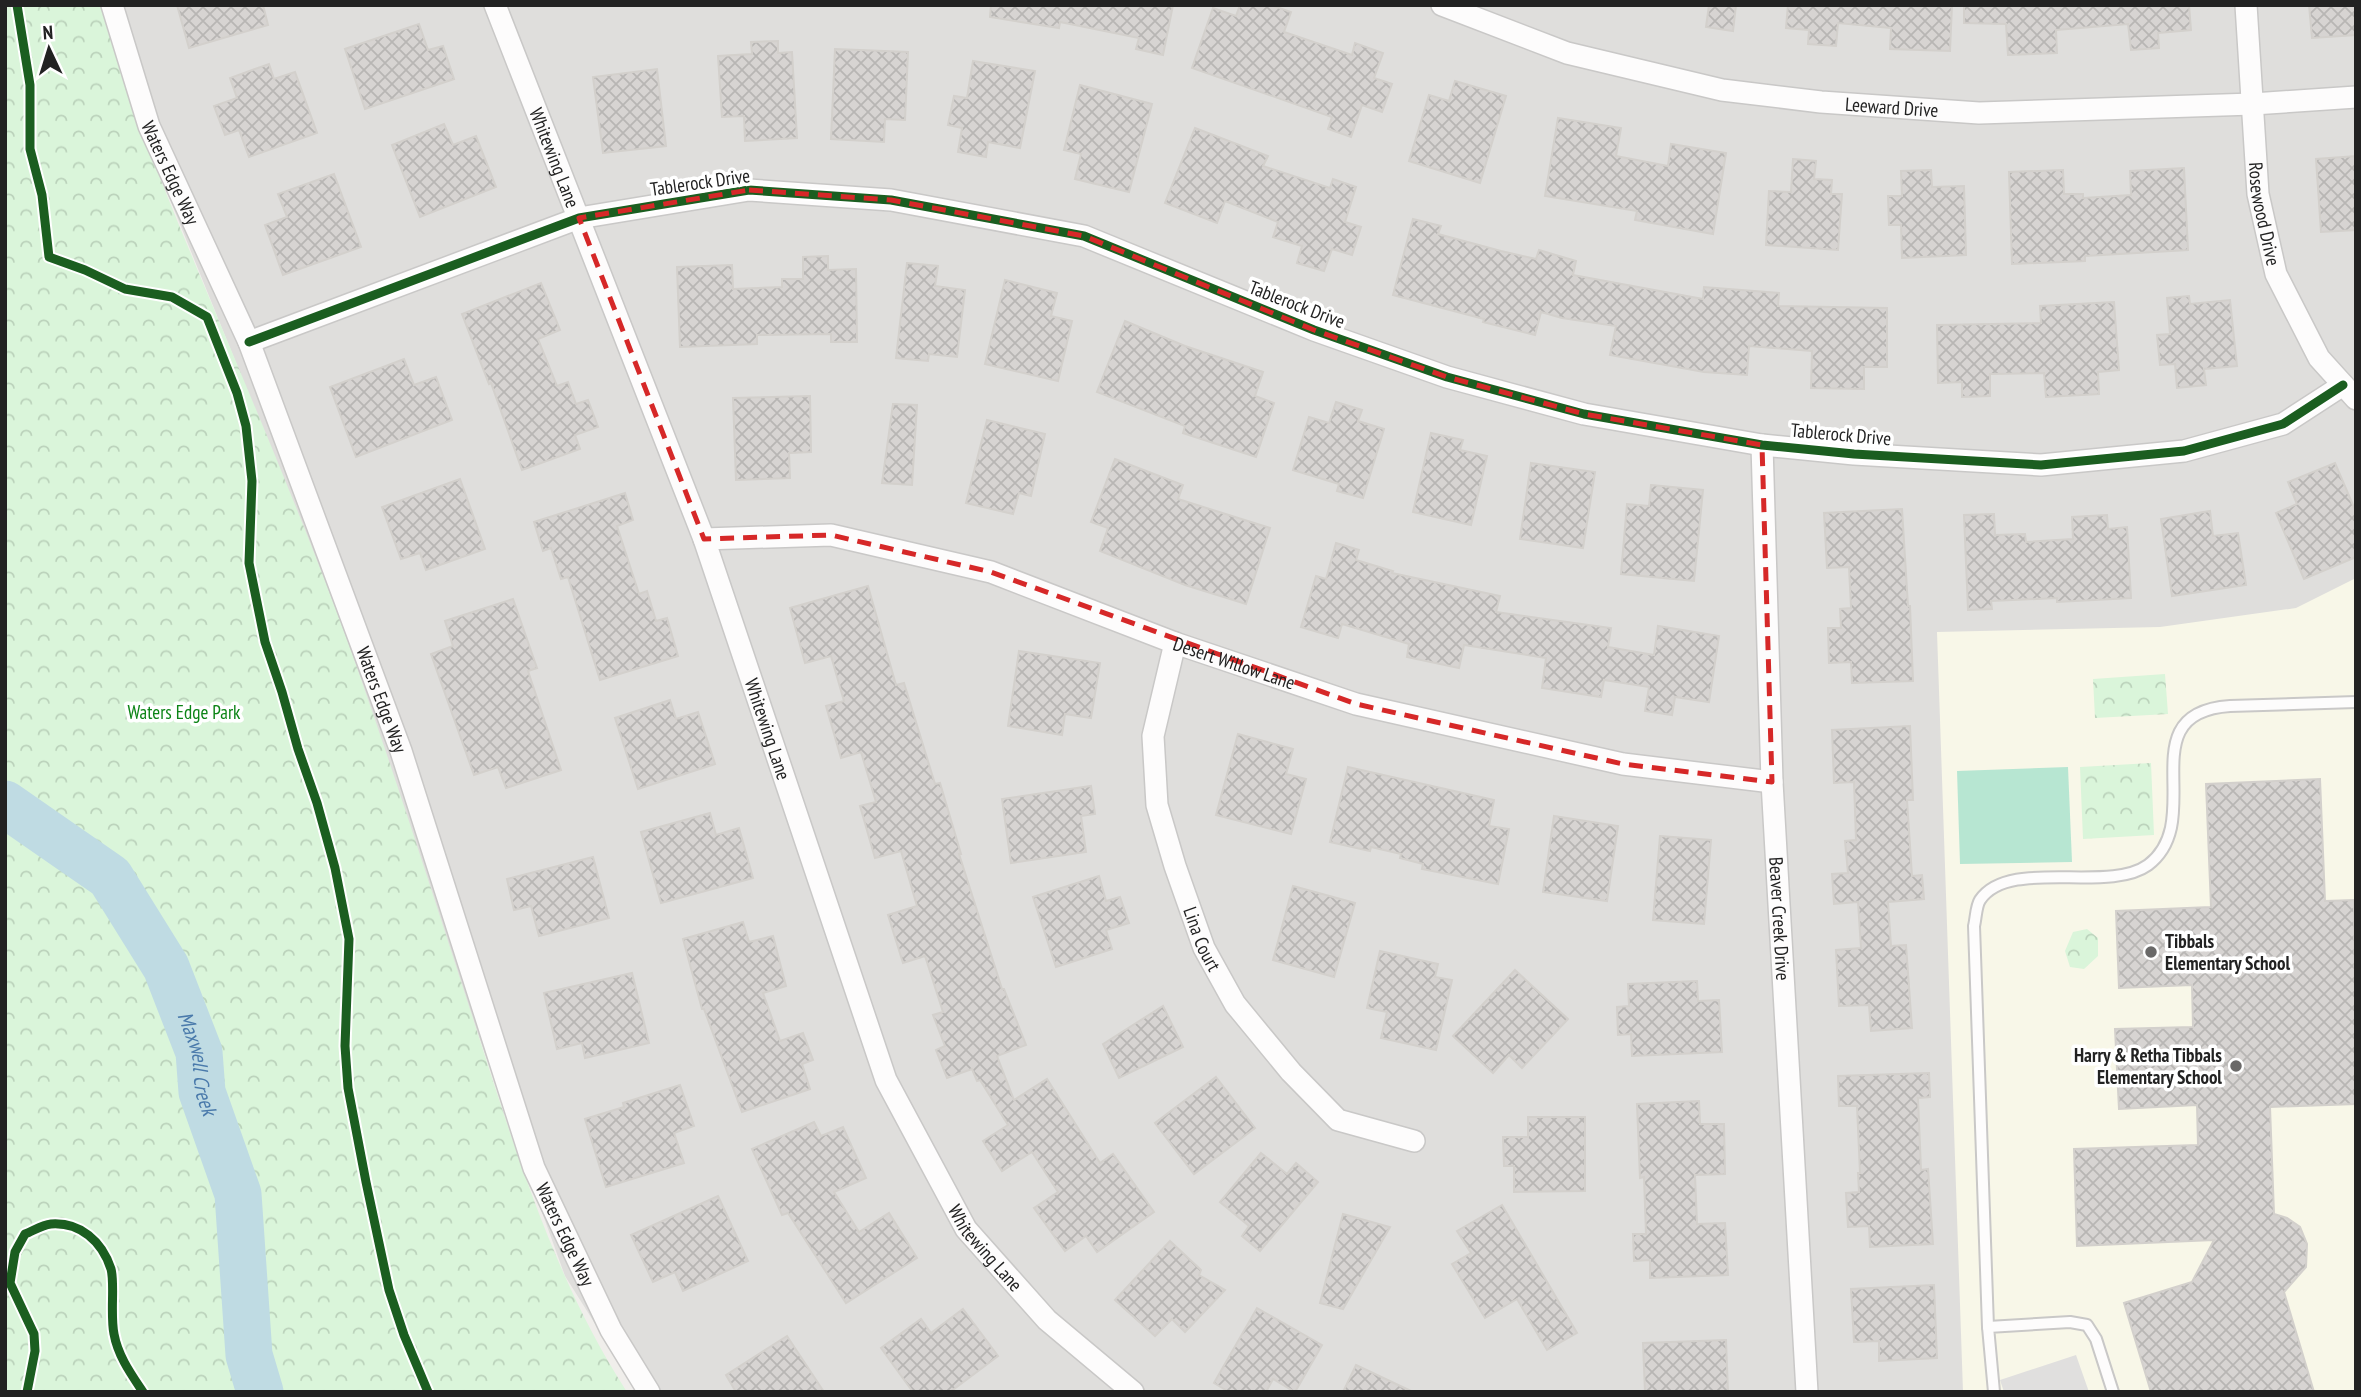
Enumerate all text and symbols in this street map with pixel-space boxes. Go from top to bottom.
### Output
north arrow [14,14,84,84]
text: N [42,20,54,44]
street label: Leeward Drive [1844,92,1939,122]
street label: Whitewing Lane [524,104,585,211]
street label: Waters Edge Way [136,117,205,229]
street label: Rosewood Drive [2244,161,2286,268]
street label: Tablerock Drive [648,163,752,201]
street label: Tablerock Drive [1246,275,1348,333]
street label: Tablerock Drive [1790,418,1892,450]
street label: Desert Willow Lane [1170,631,1298,695]
street label: Waters Edge Way [351,643,413,757]
street label: Whitewing Lane [740,675,796,783]
park label: Waters Edge Park [128,700,241,724]
street label: Beaver Creek Drive [1764,856,1795,981]
street label: Lina Court [1178,903,1227,976]
place label: Tibbals Elementary School [2165,929,2290,975]
marker: Tibbals Elementary School [2143,944,2159,960]
water label: Maxwell Creek [172,1008,224,1122]
place label: Harry & Retha Tibbals Elementary School [2074,1043,2222,1089]
marker: Harry & Retha Tibbals Elementary School [2228,1058,2244,1074]
street label: Waters Edge Way [531,1179,601,1291]
street label: Whitewing Lane [943,1200,1028,1296]

